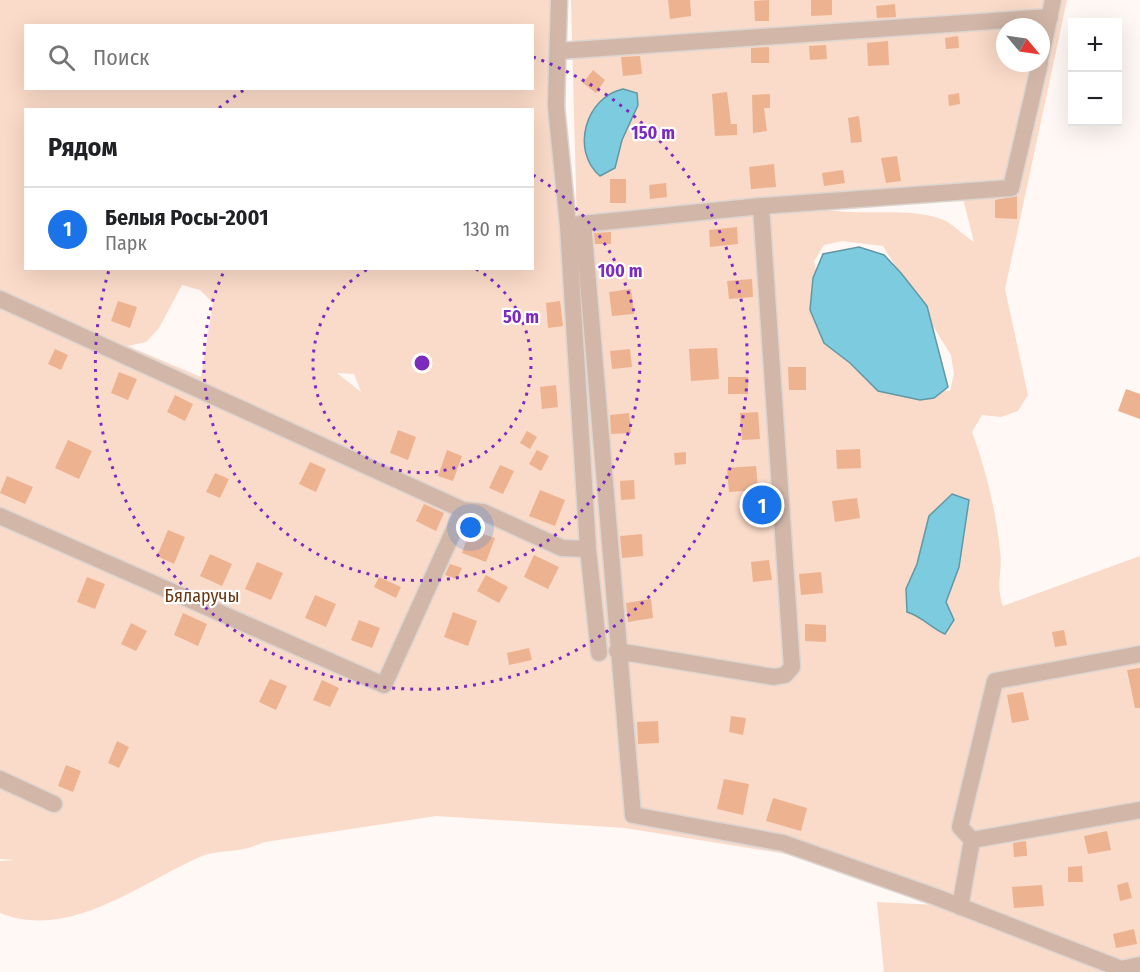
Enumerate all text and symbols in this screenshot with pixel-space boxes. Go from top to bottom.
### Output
north arrow [996,18,1050,72]
map controls [1068,18,1122,126]
button: + [1068,18,1122,72]
search box [24,24,534,90]
icon: search [45,41,78,74]
text: Поиск [93,44,149,71]
button: − [1068,72,1122,126]
text: 150 m [631,122,675,144]
text: Рядом [48,132,117,163]
text: Белыя Росы-2001 [105,204,268,231]
text: 1 [63,217,72,241]
text: 130 m [463,217,510,241]
text: Парк [105,231,147,255]
text: 100 m [598,260,642,282]
text: 50 m [503,306,539,328]
centre of rings [412,353,432,373]
pin: 1 [742,482,782,528]
your location [456,513,485,542]
park label: Бяларучы [165,585,239,607]

